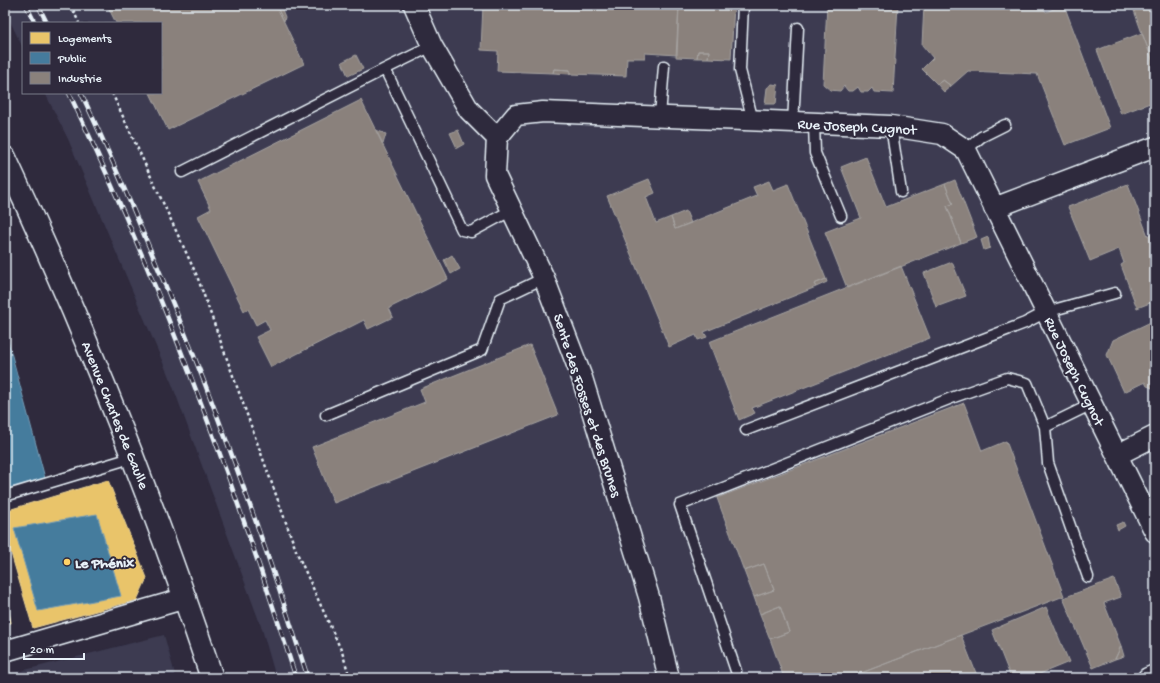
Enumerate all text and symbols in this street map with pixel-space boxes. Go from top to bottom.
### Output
legend [22,22,162,94]
text: Logements [58,33,112,47]
text: Public [57,53,87,67]
text: Industrie [58,73,102,87]
street label: Rue Joseph Cugnot [797,116,919,140]
street label: Sente des Fosses et des Brunes [548,312,624,500]
street label: Rue Joseph Cugnot [1039,314,1108,431]
street label: Avenue Charles de Gaulle [76,339,152,493]
place label: Le Phénix [75,555,134,573]
marker: Le Phénix [62,557,72,567]
scale bar [24,635,84,661]
text: 20 m [30,644,55,658]

